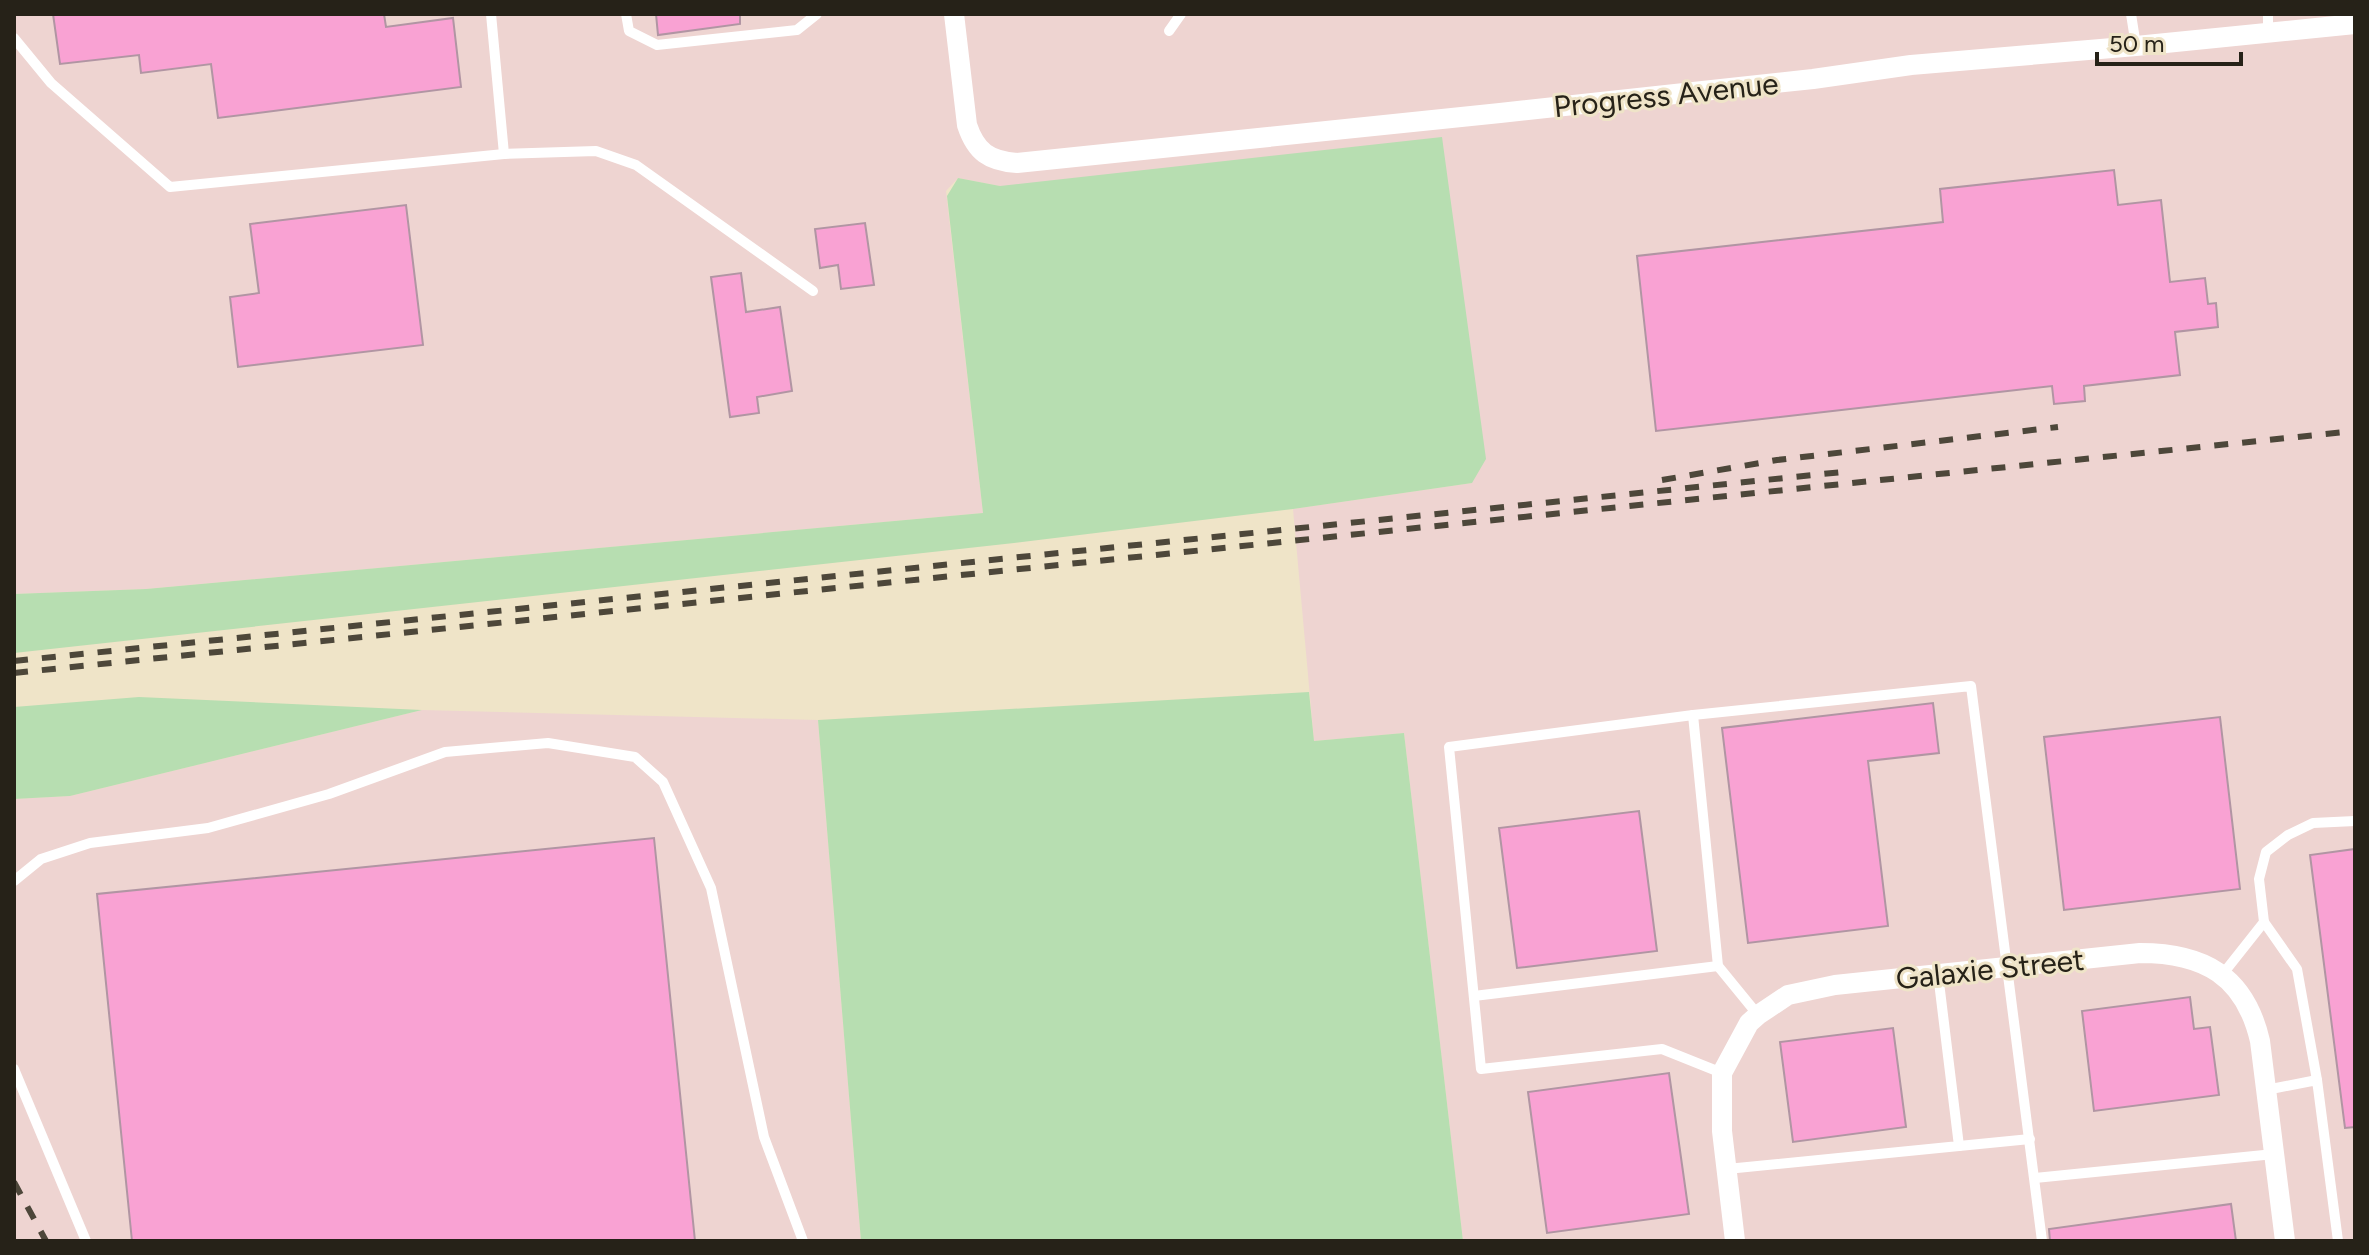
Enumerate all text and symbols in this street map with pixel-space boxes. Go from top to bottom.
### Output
scale bar [2097,16,2241,66]
text: 50 m [2109,29,2165,58]
street label: Progress Avenue [1552,65,1780,125]
street label: Galaxie Street [1894,941,2086,997]

